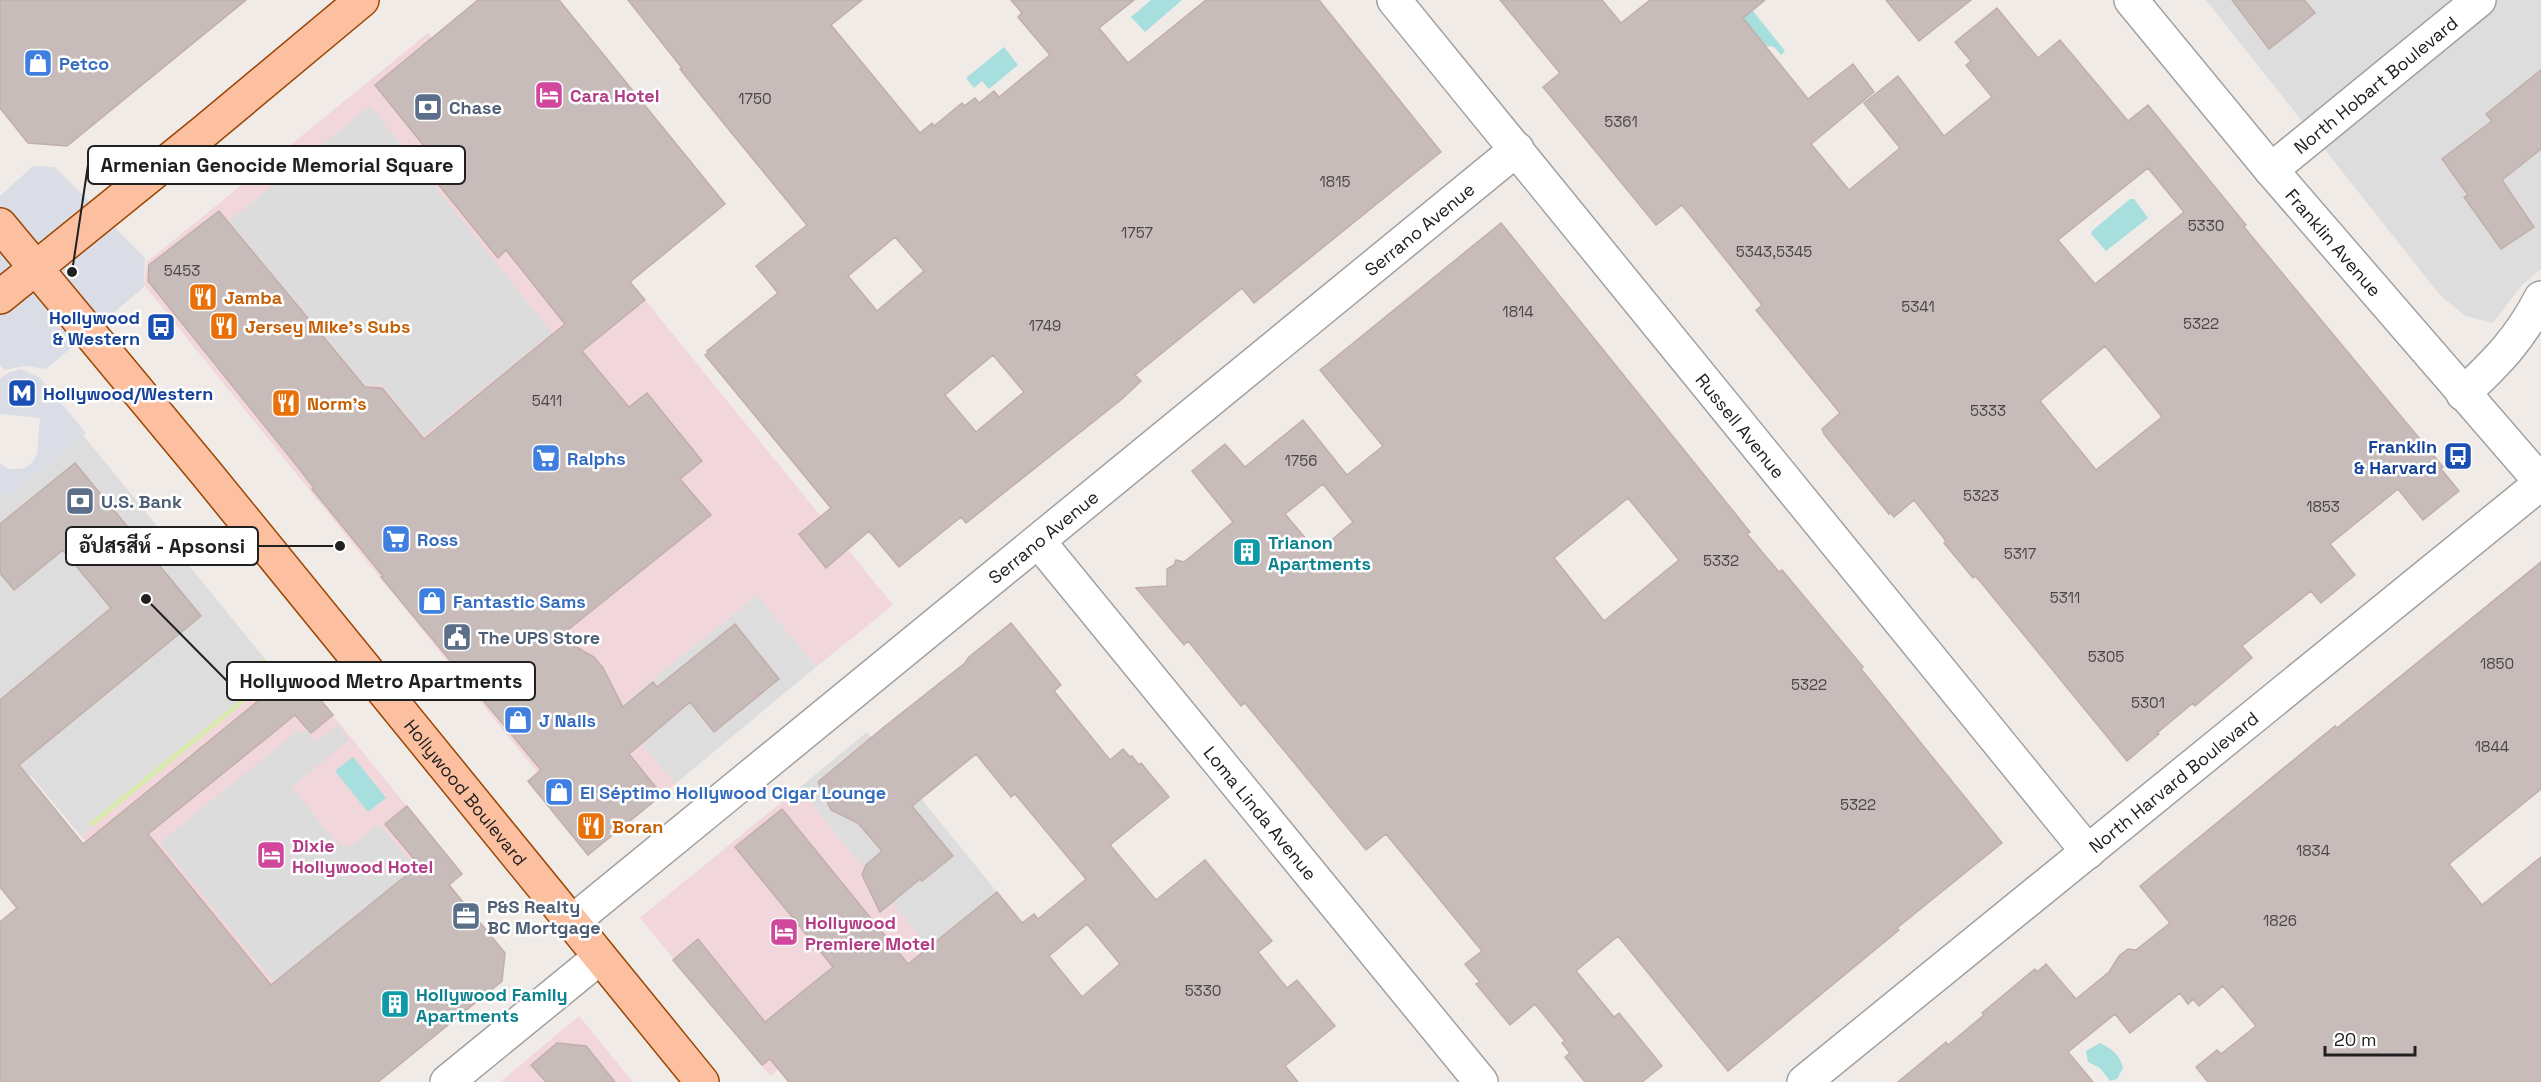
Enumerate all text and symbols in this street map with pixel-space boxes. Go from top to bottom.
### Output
street label: North Hobart Boulevard [2289,11,2462,158]
shop icon: Petco [22,47,54,79]
place label: Petco [59,52,109,75]
hotel icon: Cara Hotel [533,79,565,111]
place label: Cara Hotel [570,84,659,107]
house number: 1750 [738,89,772,108]
bank icon: Chase [412,91,444,123]
place label: Chase [449,96,502,119]
house number: 5361 [1604,112,1638,131]
callout: Armenian Genocide Memorial Square [88,146,465,184]
text: Armenian Genocide Memorial Square [100,152,454,178]
house number: 1815 [1320,172,1350,191]
street label: Serrano Avenue [1360,177,1479,281]
street label: Franklin Avenue [2281,184,2387,301]
house number: 5330 [2188,216,2224,235]
house number: 1757 [1121,223,1153,242]
house number: 5343,5345 [1736,242,1812,261]
house number: 5453 [164,261,200,280]
restaurant icon: Jamba [187,281,219,313]
place label: Jamba [224,286,283,309]
house number: 5341 [1901,297,1935,316]
house number: 1814 [1502,302,1534,321]
place label: Hollywood & Western [49,306,140,350]
restaurant icon: Jersey Mike's Subs [208,310,240,342]
bus stop icon: Hollywood & Western [145,311,177,343]
house number: 5322 [2183,314,2219,333]
place label: Jersey Mike's Subs [245,315,410,338]
house number: 1749 [1029,316,1061,335]
street label: Russell Avenue [1691,368,1790,483]
metro station icon: Hollywood/Western [6,377,38,409]
place label: Hollywood/Western [43,382,213,405]
restaurant icon: Norm's [270,387,302,419]
house number: 5411 [532,391,562,410]
place label: Norm's [307,392,367,415]
house number: 5333 [1970,401,2006,420]
place label: Franklin & Harvard [2354,435,2437,479]
bus stop icon: Franklin & Harvard [2442,440,2474,472]
supermarket icon: Ralphs [530,442,562,474]
place label: Ralphs [567,447,626,470]
house number: 1756 [1285,451,1317,470]
bank icon: U.S. Bank [64,485,96,517]
street label: Serrano Avenue [983,485,1103,589]
house number: 5323 [1963,486,1999,505]
place label: U.S. Bank [101,490,182,513]
house number: 1853 [2306,497,2340,516]
supermarket icon: Ross [380,523,412,555]
callout: อัปสรสีห์ - Apsonsi [66,527,258,565]
place label: Ross [417,528,458,551]
place label: Trianon Apartments [1268,531,1371,575]
text: อัปสรสีห์ - Apsonsi [79,533,245,559]
building icon: Trianon Apartments [1231,536,1263,568]
house number: 5317 [2004,544,2036,563]
house number: 5332 [1703,551,1739,570]
shop icon: Fantastic Sams [416,585,448,617]
house number: 5311 [2050,588,2080,607]
place label: Fantastic Sams [453,590,586,613]
public building icon: The UPS Store [441,621,473,653]
place label: The UPS Store [478,626,600,649]
house number: 5305 [2088,647,2124,666]
house number: 1850 [2480,654,2514,673]
callout: Hollywood Metro Apartments [227,662,535,700]
text: Hollywood Metro Apartments [239,668,523,694]
house number: 5322 [1791,675,1827,694]
house number: 5301 [2131,693,2165,712]
shop icon: J Nails [502,704,534,736]
street label: North Harvard Boulevard [2084,706,2263,858]
place label: J Nails [539,709,596,732]
street label: Hollywood Boulevard [399,714,532,870]
house number: 1844 [2475,737,2509,756]
street label: Loma Linda Avenue [1199,741,1322,885]
shop icon: El Séptimo Hollywood Cigar Lounge [543,776,575,808]
place label: El Séptimo Hollywood Cigar Lounge [580,781,886,804]
house number: 5322 [1840,795,1876,814]
restaurant icon: Boran [575,810,607,842]
place label: Boran [612,815,663,838]
place label: Dixie Hollywood Hotel [292,834,433,878]
hotel icon: Dixie Hollywood Hotel [255,839,287,871]
house number: 1834 [2296,841,2330,860]
place label: P&S Realty BC Mortgage [487,895,601,939]
office icon: P&S Realty BC Mortgage [450,900,482,932]
place label: Hollywood Premiere Motel [805,911,935,955]
house number: 1826 [2263,911,2297,930]
hotel icon: Hollywood Premiere Motel [768,916,800,948]
house number: 5330 [1185,981,1221,1000]
place label: Hollywood Family Apartments [416,983,568,1027]
building icon: Hollywood Family Apartments [379,988,411,1020]
scale bar [2325,1019,2415,1057]
text: 20 m [2334,1028,2377,1051]

